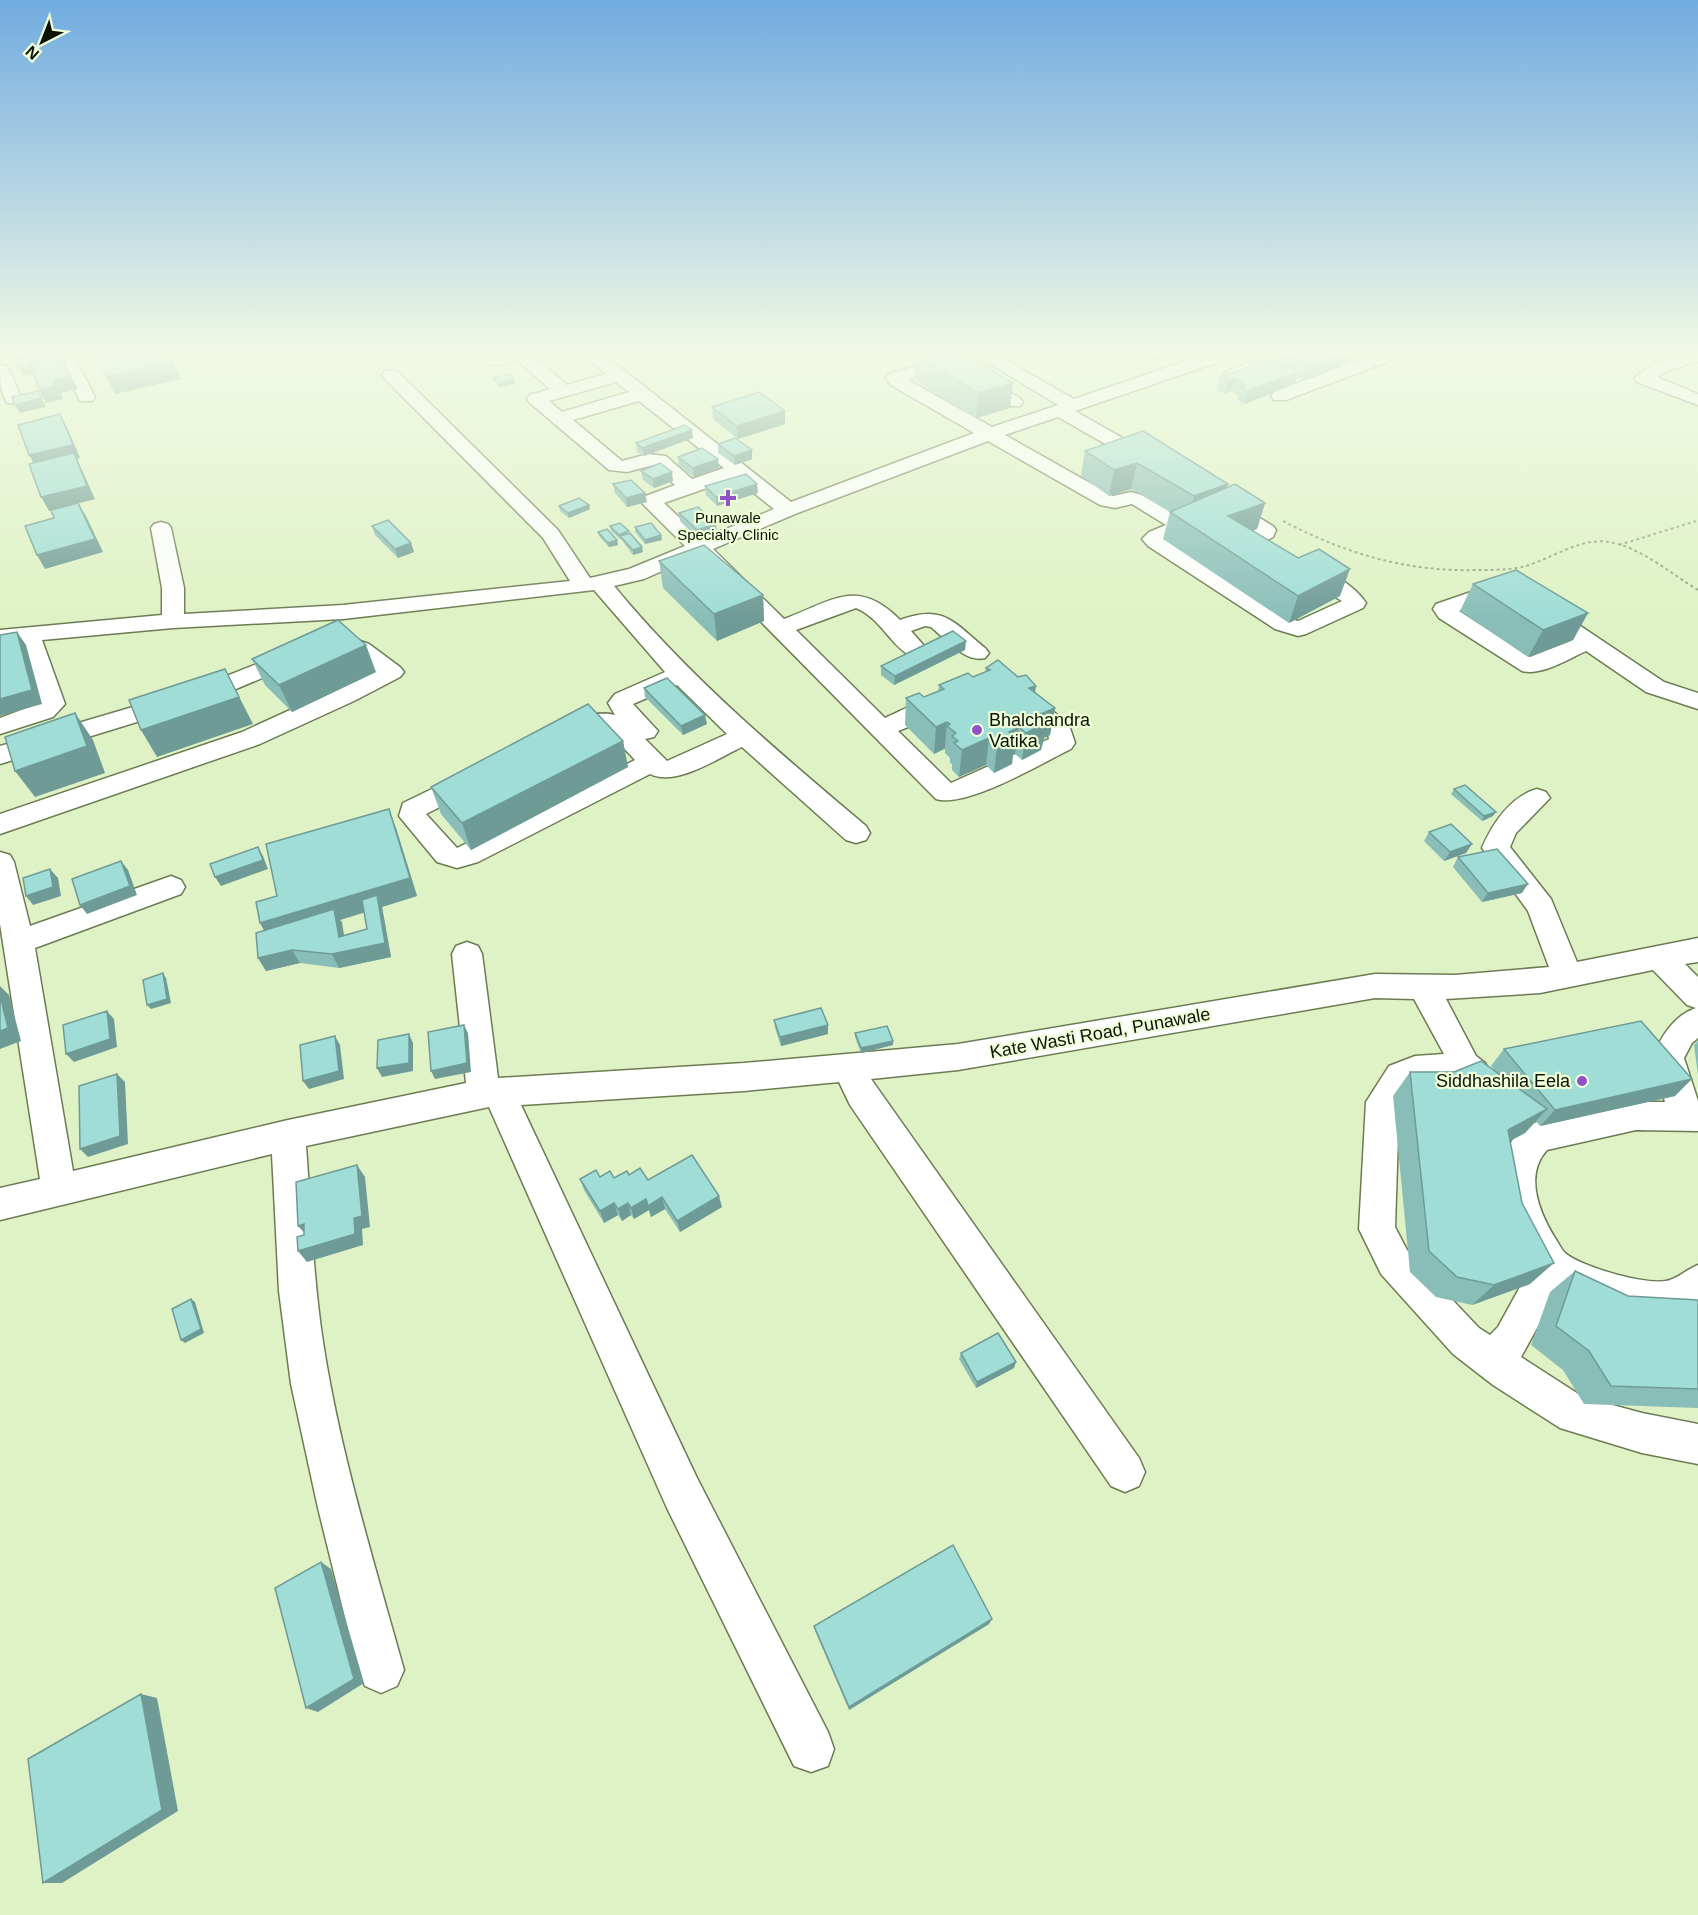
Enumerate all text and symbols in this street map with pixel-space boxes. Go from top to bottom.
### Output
north arrow [12,12,72,72]
text: N [22,43,42,63]
marker: Punawale Specialty Clinic [719,489,737,507]
place label: Punawale Specialty Clinic [677,509,779,543]
place label: Bhalchandra Vatika [989,710,1091,751]
marker: Bhalchandra Vatika [970,723,984,737]
street label: Kate Wasti Road, Punawale [988,1004,1212,1062]
place label: Siddhashila Eela [1436,1071,1571,1091]
marker: Siddhashila Eela [1575,1074,1589,1088]

